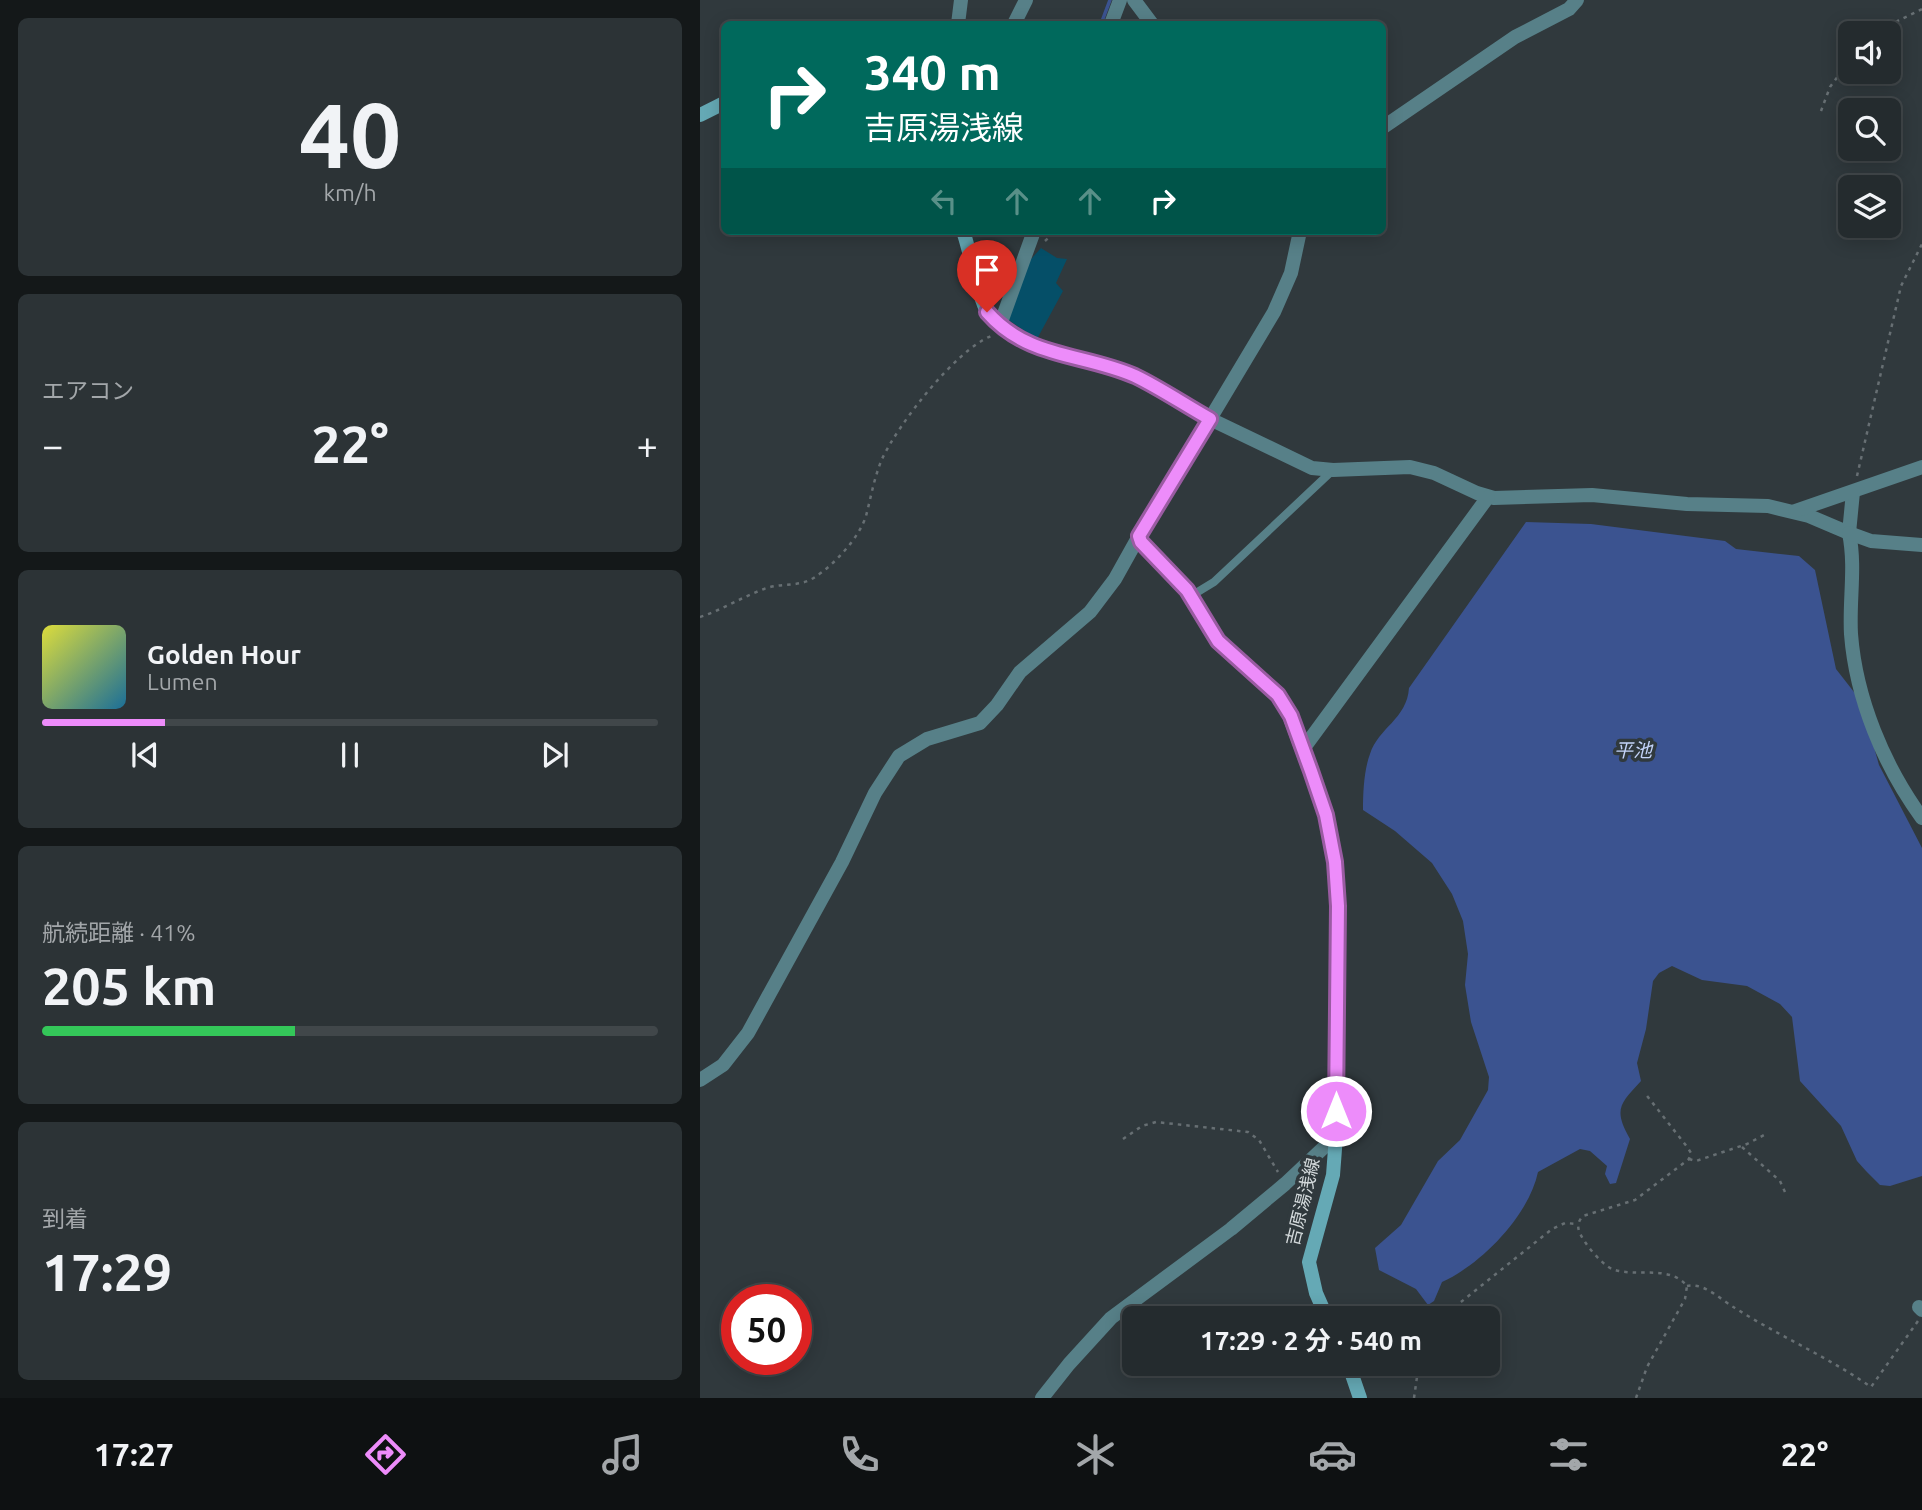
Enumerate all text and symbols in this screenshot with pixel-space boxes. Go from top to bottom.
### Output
map controls [1838,21,1901,238]
button: sound [1838,21,1901,84]
text: 340 m [864,44,1001,99]
icon: right [749,49,840,140]
text: 40 [299,83,401,185]
button: search [1838,98,1901,161]
text: 吉原湯浅線 [864,109,1024,145]
button: layers [1838,175,1901,238]
text: km/h [323,180,377,205]
icon: left [925,182,963,220]
icon: ahead [998,182,1036,220]
icon: ahead [1071,182,1109,220]
icon: right [1144,182,1182,220]
pin [957,240,1017,312]
icon: arrive [968,251,1006,289]
text: エアコン [42,378,134,403]
text: 22° [311,415,389,473]
text: − [42,424,63,466]
text: + [637,424,658,466]
text: Golden Hour [147,640,301,669]
text: Lumen [147,669,218,694]
icon: previous [126,736,164,774]
icon: pause [331,736,369,774]
icon: next [536,736,574,774]
water label: 平池 [1614,739,1654,761]
text: 航続距離 · 41% [42,920,195,945]
text: 205 km [42,957,216,1015]
position arrow [1299,1074,1373,1148]
street label: 吉原湯浅線 [1281,1156,1323,1248]
text: 到着 [42,1206,88,1231]
text: 17:29 [42,1243,172,1301]
speed limit sign: 50 [721,1284,812,1375]
text: 17:29 · 2 分 · 540 m [1200,1326,1422,1355]
icon: directions [361,1430,410,1479]
icon: music [598,1430,647,1479]
icon: phone [835,1430,884,1479]
icon: climate [1071,1430,1120,1479]
icon: car [1308,1430,1357,1479]
icon: filters [1544,1430,1593,1479]
text: 17:27 [94,1436,174,1472]
text: 22° [1781,1436,1828,1472]

